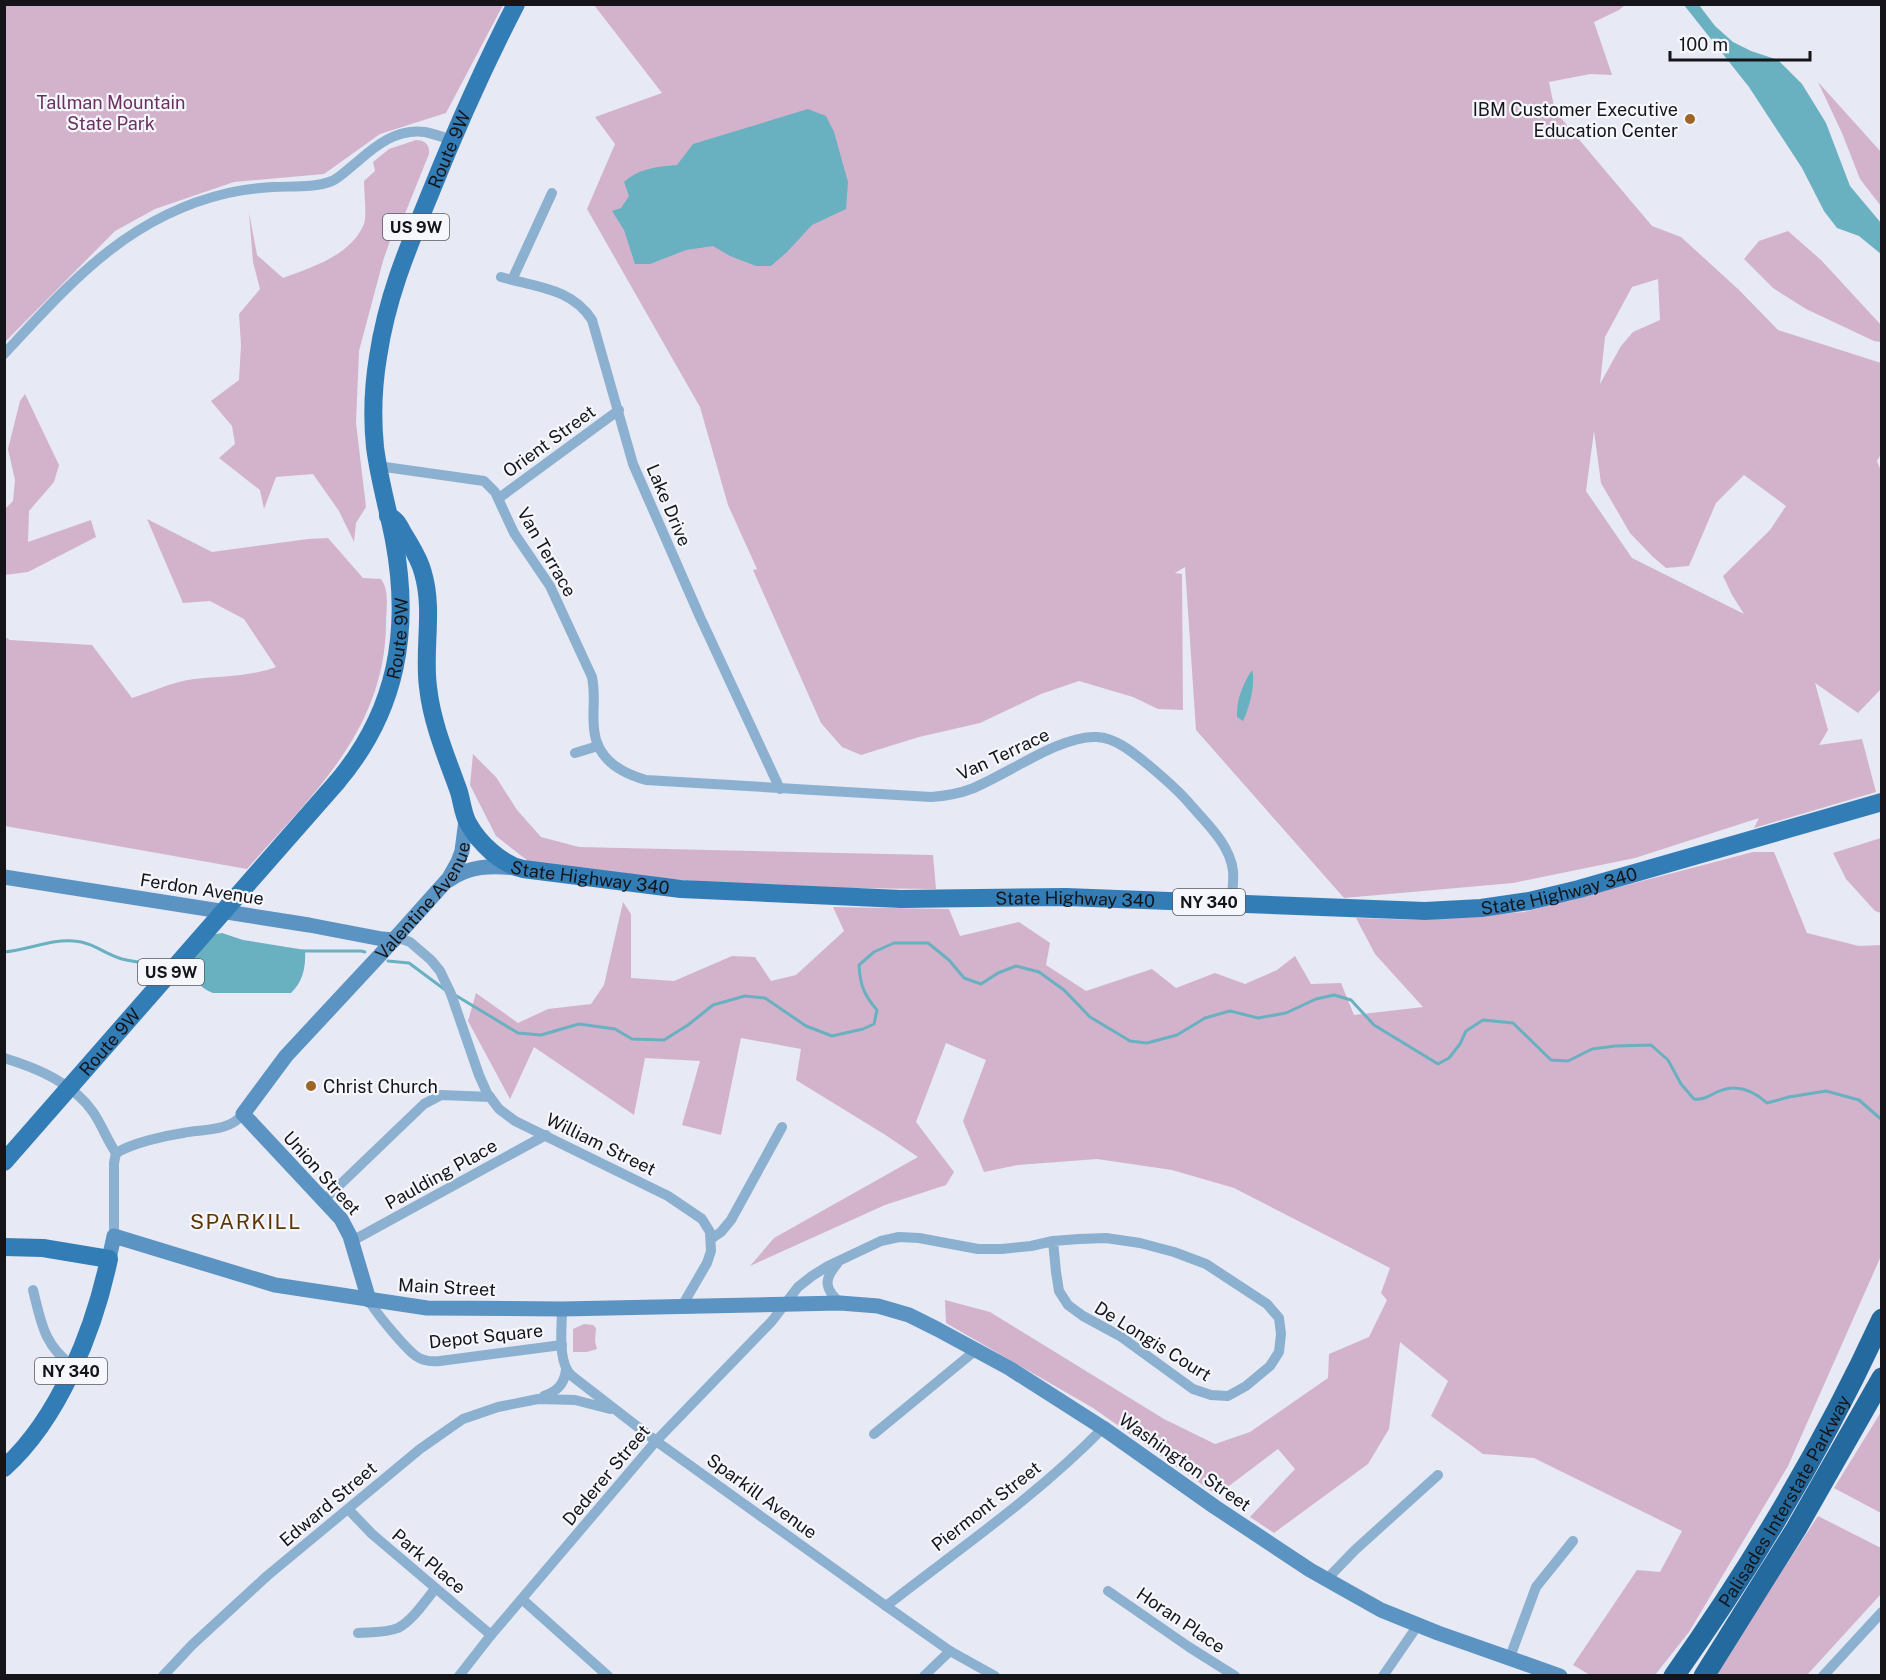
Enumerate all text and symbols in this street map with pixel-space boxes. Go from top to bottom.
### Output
scale bar [1670,24,1810,62]
text: 100 m [1679,34,1728,55]
park label: Tallman Mountain State Park [37,92,185,134]
place label: IBM Customer Executive Education Center [1473,99,1678,141]
street label: Route 9W [423,107,474,191]
marker: IBM Customer Executive Education Center [1683,112,1697,126]
road number: US 9W [383,214,449,240]
street label: Orient Street [499,401,599,481]
street label: Lake Drive [642,461,696,549]
street label: Van Terrace [513,504,581,600]
street label: Route 9W [382,597,411,681]
street label: Van Terrace [954,724,1052,784]
street label: Valentine Avenue [371,841,474,964]
street label: State Highway 340 [508,855,671,898]
street label: State Highway 340 [1479,862,1640,918]
street label: Ferdon Avenue [139,869,265,909]
street label: State Highway 340 [995,886,1156,911]
road number: NY 340 [1173,889,1245,915]
road number: US 9W [138,959,204,985]
street label: Route 9W [74,1004,144,1079]
place label: Christ Church [323,1076,438,1097]
marker: Christ Church [304,1079,318,1093]
street label: William Street [543,1108,659,1180]
street label: Union Street [279,1127,365,1219]
street label: Paulding Place [381,1135,501,1213]
district label: SPARKILL [190,1209,302,1234]
street label: Main Street [398,1274,496,1300]
street label: De Longis Court [1091,1297,1215,1385]
street label: Depot Square [428,1320,544,1352]
road number: NY 340 [35,1358,107,1384]
street label: Palisades Interstate Parkway [1714,1391,1854,1611]
street label: Washington Street [1115,1409,1255,1515]
street label: Dederer Street [558,1420,654,1530]
street label: Sparkill Avenue [703,1449,821,1543]
street label: Edward Street [275,1457,381,1551]
street label: Piermont Street [927,1457,1045,1555]
street label: Park Place [388,1524,470,1598]
street label: Horan Place [1133,1583,1229,1657]

